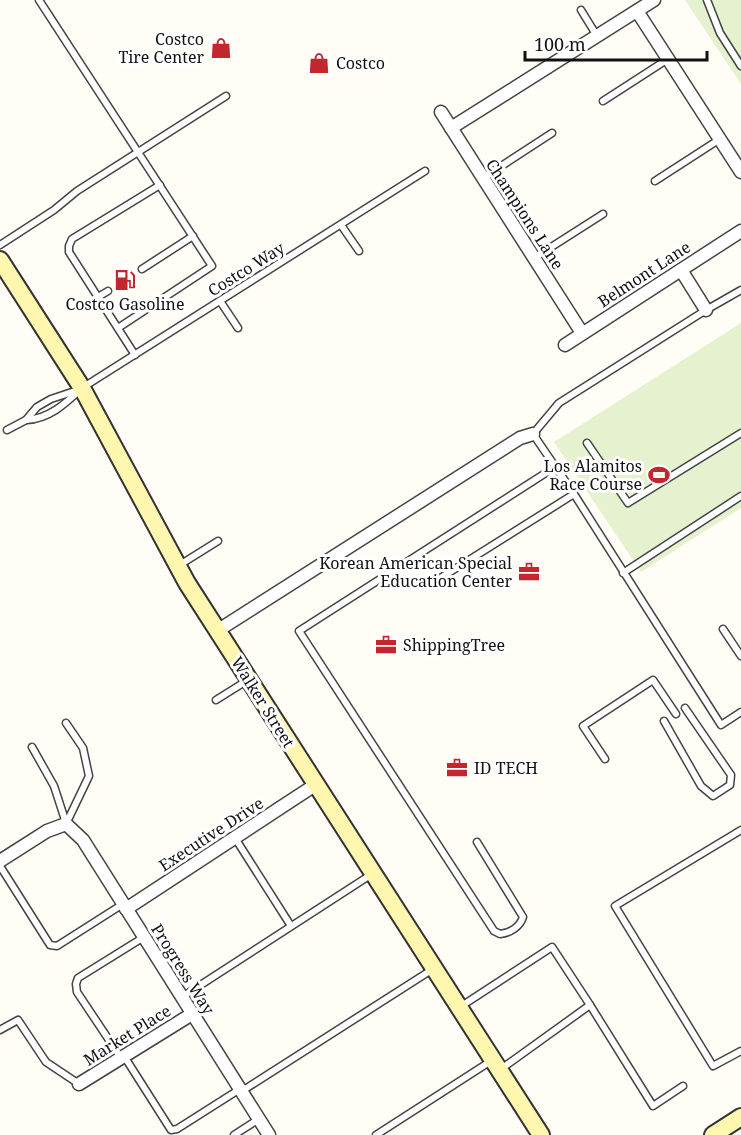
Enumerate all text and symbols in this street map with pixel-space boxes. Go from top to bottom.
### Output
scale bar [525,24,706,62]
place label: Costco Tire Center [118,28,204,68]
text: 100 m [534,32,586,56]
shop icon: Costco Tire Center [209,36,233,60]
shop icon: Costco [307,51,331,75]
place label: Costco [336,52,385,74]
street label: Champions Lane [481,154,569,274]
street label: Costco Way [203,236,289,301]
street label: Belmont Lane [593,236,695,312]
fuel station icon: Costco Gasoline [113,268,137,292]
place label: Costco Gasoline [65,293,185,315]
place label: Los Alamitos Race Course [544,455,642,495]
sports icon: Los Alamitos Race Course [647,463,671,487]
place label: Korean American Special Education Center [319,552,512,592]
office icon: Korean American Special Education Center [517,560,541,584]
office icon: ShippingTree [374,633,398,657]
place label: ShippingTree [403,634,505,656]
street label: Walker Street [226,652,300,752]
office icon: ID TECH [445,756,469,780]
place label: ID TECH [474,757,538,779]
street label: Executive Drive [154,792,268,876]
street label: Progress Way [146,919,220,1019]
street label: Market Place [79,999,175,1071]

